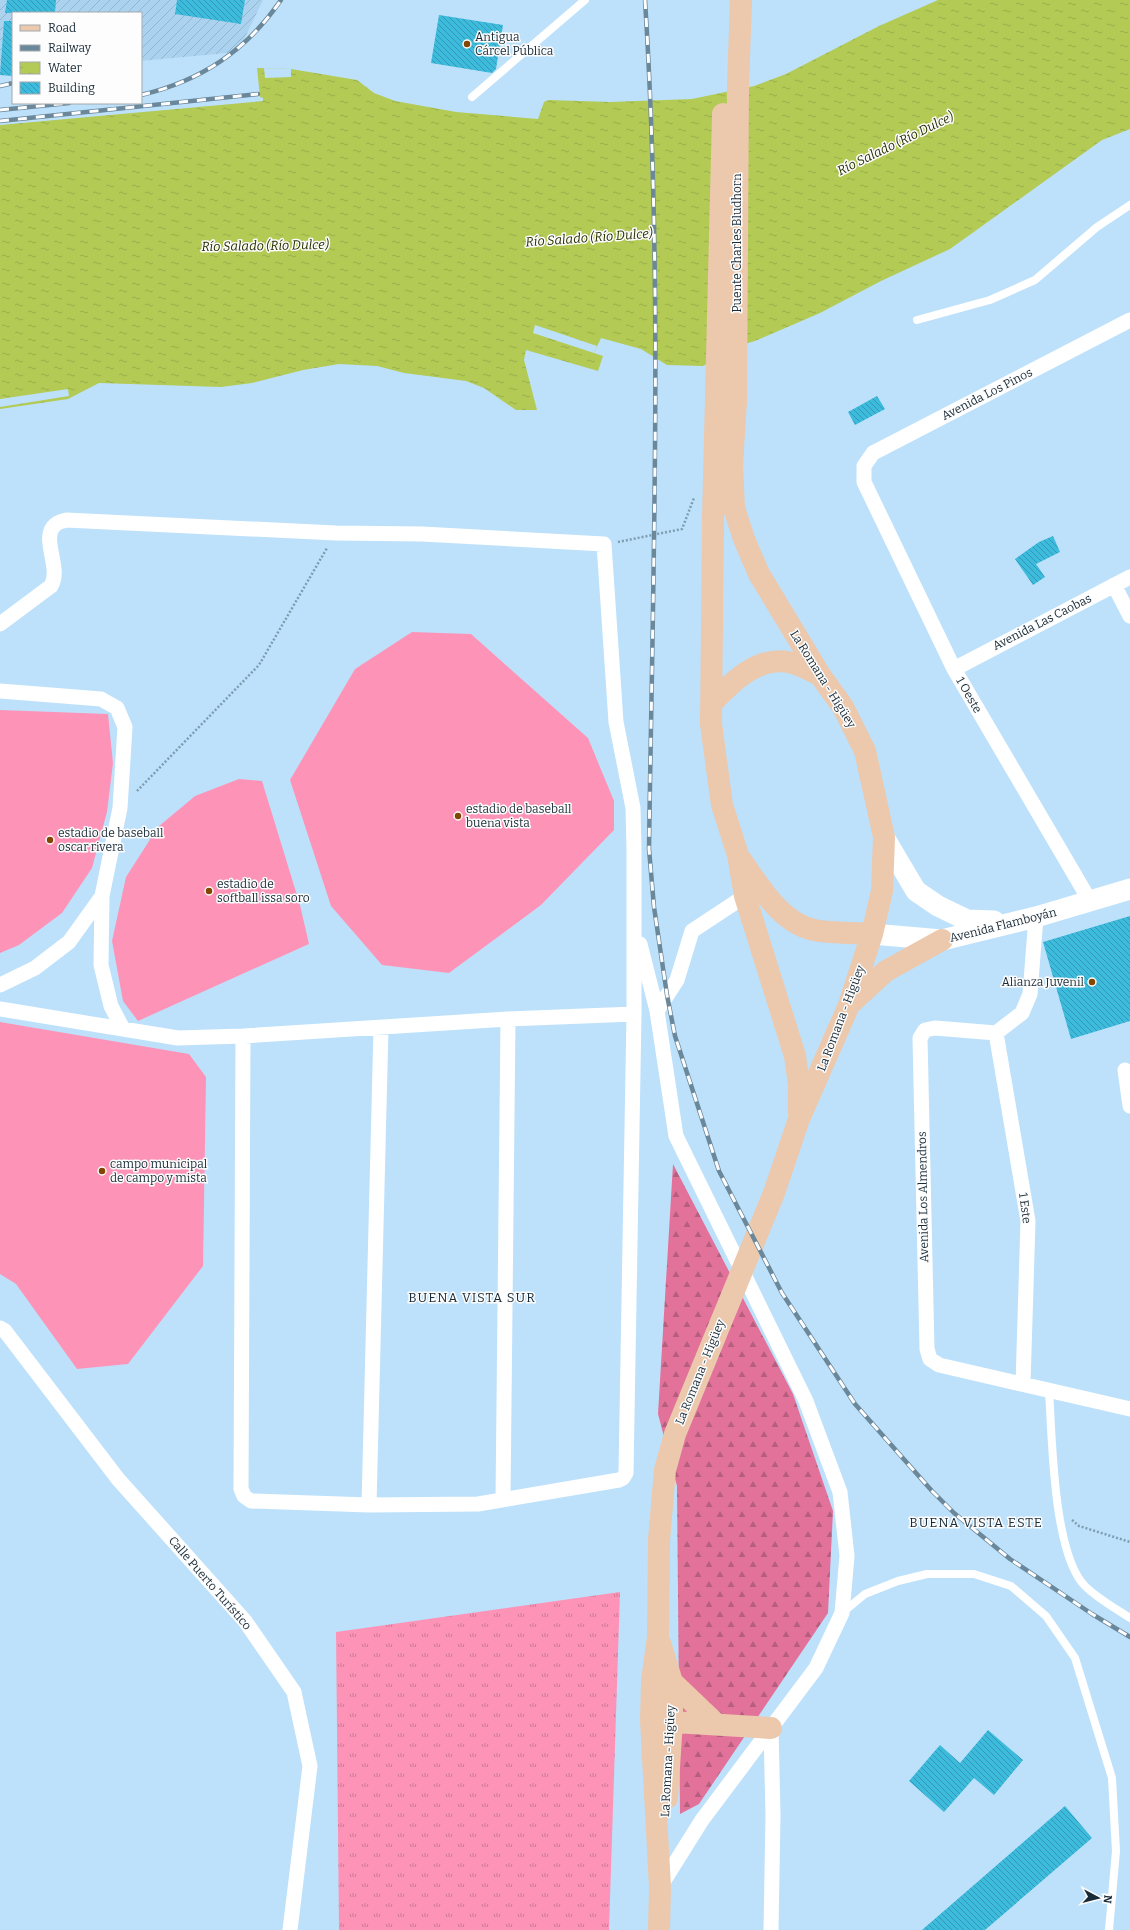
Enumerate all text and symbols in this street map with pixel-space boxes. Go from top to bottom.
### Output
legend [12,12,142,104]
text: Road [48,21,76,35]
place label: Antigua Cárcel Pública [475,30,554,58]
marker: Antigua Cárcel Pública [462,39,472,49]
text: Railway [48,41,92,55]
text: Water [48,61,83,75]
text: Building [48,81,95,95]
water label: Río Salado (Río Dulce) [835,109,956,178]
street label: Puente Charles Bludhorn [730,173,744,313]
water label: Río Salado (Río Dulce) [525,226,653,249]
water label: Río Salado (Río Dulce) [201,237,329,254]
street label: Avenida Los Pinos [939,365,1035,423]
street label: Avenida Las Caobas [990,591,1094,653]
street label: La Romana - Higüey [787,628,859,731]
street label: 1 Oeste [953,675,985,715]
place label: estadio de baseball buena vista [466,802,572,830]
marker: estadio de baseball buena vista [453,811,463,821]
place label: estadio de baseball oscar rivera [58,826,164,854]
marker: estadio de baseball oscar rivera [45,835,55,845]
place label: estadio de softball issa soro [217,877,310,905]
marker: estadio de softball issa soro [204,886,214,896]
street label: Avenida Flamboyán [948,905,1058,945]
street label: La Romana - Higüey [814,962,868,1073]
place label: Alianza Juvenil [1002,975,1085,989]
marker: Alianza Juvenil [1087,977,1097,987]
street label: Avenida Los Almendros [915,1131,931,1263]
place label: campo municipal de campo y mista [110,1157,208,1185]
marker: campo municipal de campo y mista [97,1166,107,1176]
street label: 1 Este [1016,1192,1034,1224]
district label: BUENA VISTA SUR [408,1290,536,1305]
street label: La Romana - Higüey [672,1317,728,1427]
district label: BUENA VISTA ESTE [909,1515,1043,1530]
street label: Calle Puerto Turístico [166,1533,254,1633]
street label: La Romana - Higüey [658,1704,678,1817]
north arrow [1078,1878,1118,1918]
text: N [1100,1894,1114,1905]

